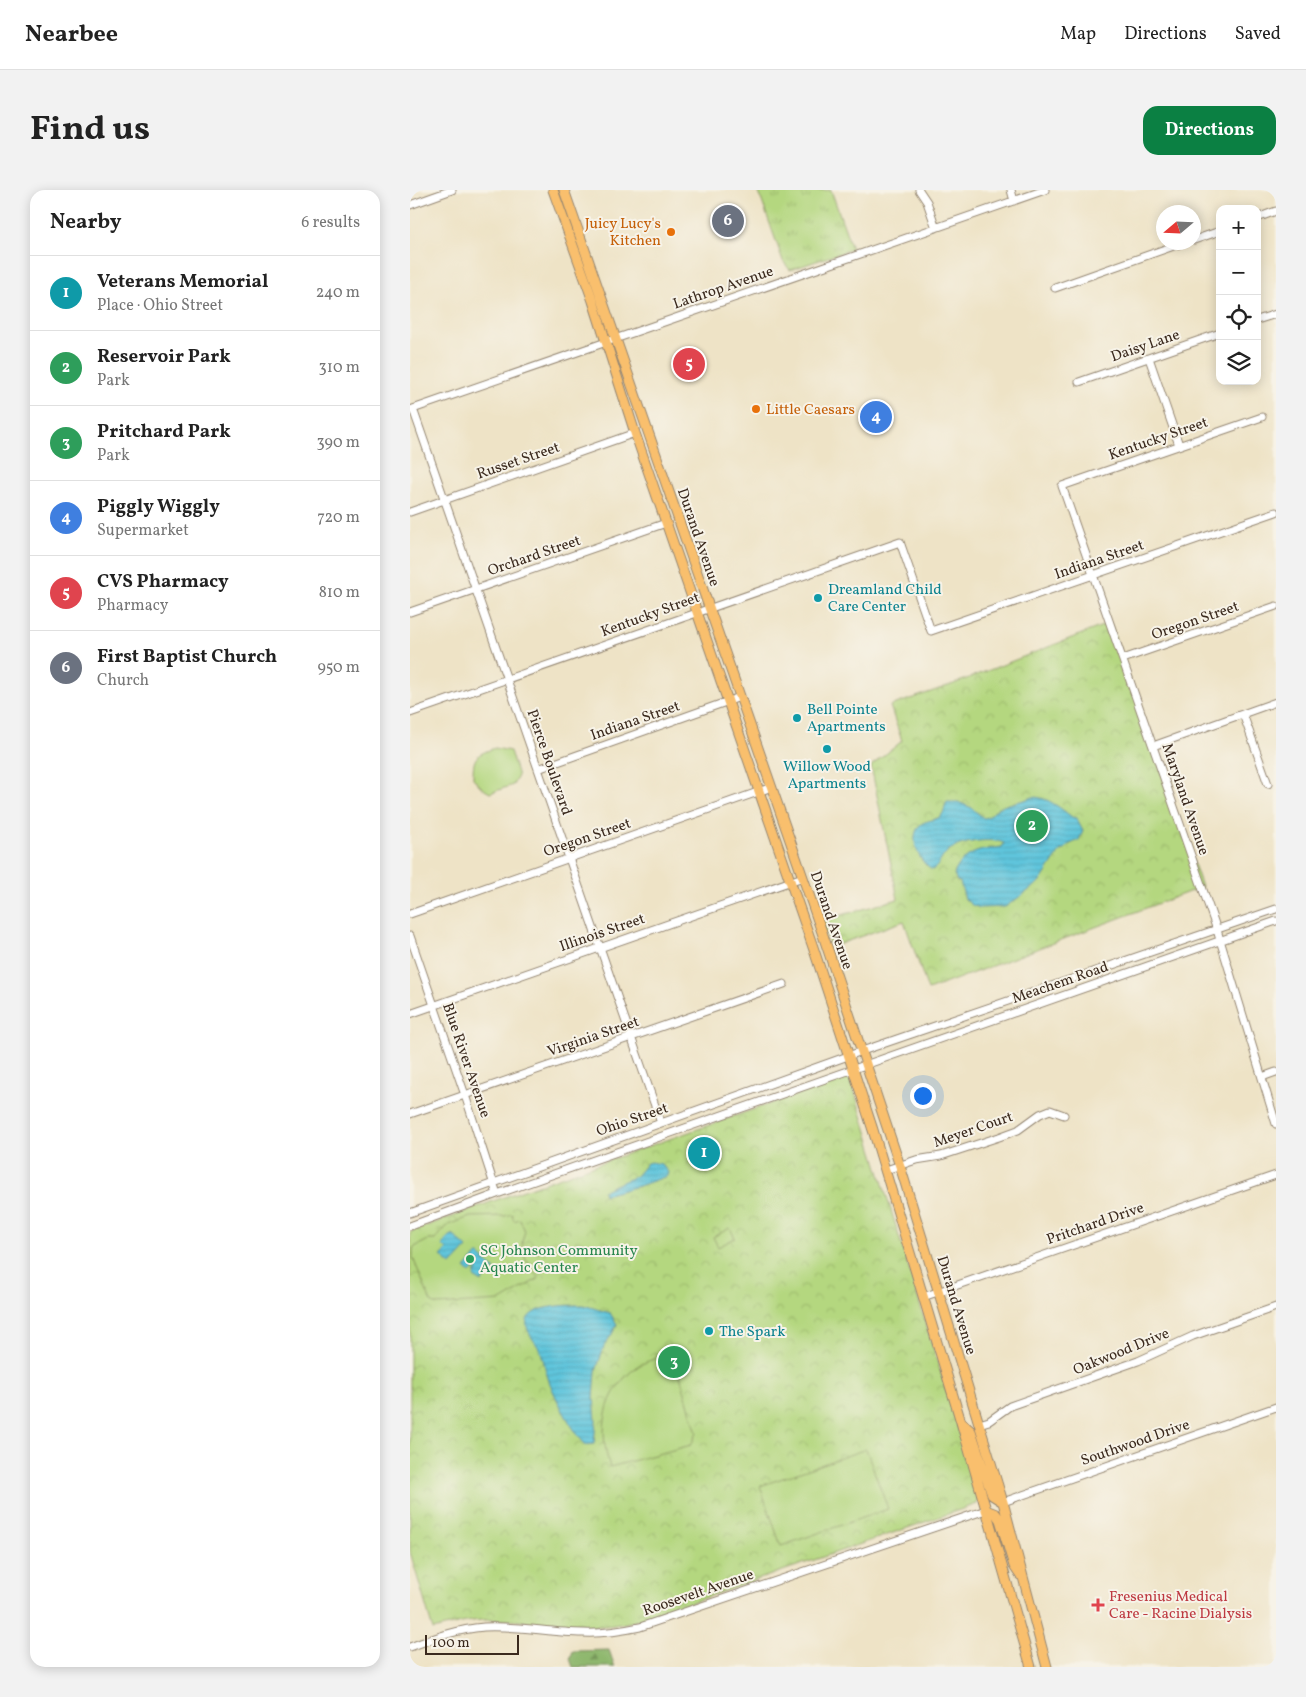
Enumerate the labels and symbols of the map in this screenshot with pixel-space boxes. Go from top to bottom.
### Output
pin: 6 [712,202,744,240]
north arrow [1156,205,1201,250]
place label: Juicy Lucy's Kitchen [585,214,661,252]
marker: Juicy Lucy's Kitchen [665,226,677,238]
street label: Lathrop Avenue [671,261,776,315]
street label: Daisy Lane [1108,325,1183,368]
pin: 5 [673,345,705,383]
pin: 4 [860,398,892,436]
place label: Little Caesars [766,400,855,421]
marker: Little Caesars [750,403,762,415]
street label: Kentucky Street [1106,413,1211,466]
street label: Russet Street [474,437,563,485]
street label: Durand Avenue [671,486,724,589]
street label: Orchard Street [485,531,584,582]
street label: Indiana Street [1052,535,1147,586]
place label: Dreamland Child Care Center [828,580,942,618]
street label: Kentucky Street [598,588,703,643]
marker: Dreamland Child Care Center [812,592,824,604]
street label: Oregon Street [1149,597,1242,646]
street label: Indiana Street [588,696,683,747]
place label: Bell Pointe Apartments [807,700,886,738]
street label: Pierce Boulevard [521,707,577,818]
marker: Bell Pointe Apartments [791,712,803,724]
street label: Maryland Avenue [1156,741,1214,858]
marker: Willow Wood Apartments [821,743,833,755]
place label: Willow Wood Apartments [783,757,871,795]
pin: 2 [1016,807,1048,845]
street label: Oregon Street [541,814,634,863]
street label: Durand Avenue [804,869,857,972]
street label: Illinois Street [557,909,648,958]
street label: Meachem Road [1009,957,1112,1010]
street label: Blue River Avenue [436,1000,495,1121]
street label: Virginia Street [545,1012,642,1063]
your location [910,1083,936,1109]
street label: Ohio Street [594,1098,671,1143]
street label: Meyer Court [931,1107,1016,1154]
pin: 1 [688,1134,720,1172]
street label: Pritchard Drive [1044,1198,1147,1251]
place label: SC Johnson Community Aquatic Center [480,1241,638,1279]
marker: SC Johnson Community Aquatic Center [464,1253,476,1265]
street label: Durand Avenue [931,1253,981,1358]
place label: The Spark [719,1322,785,1343]
street label: Oakwood Drive [1070,1324,1173,1381]
marker: The Spark [703,1325,715,1337]
pin: 3 [658,1343,690,1381]
street label: Southwood Drive [1078,1415,1193,1472]
street label: Roosevelt Avenue [640,1565,757,1622]
place label: Fresenius Medical Care - Racine Dialysis [1109,1587,1252,1625]
marker: Fresenius Medical Care - Racine Dialysis [1091,1598,1105,1612]
scale bar [425,1632,519,1655]

